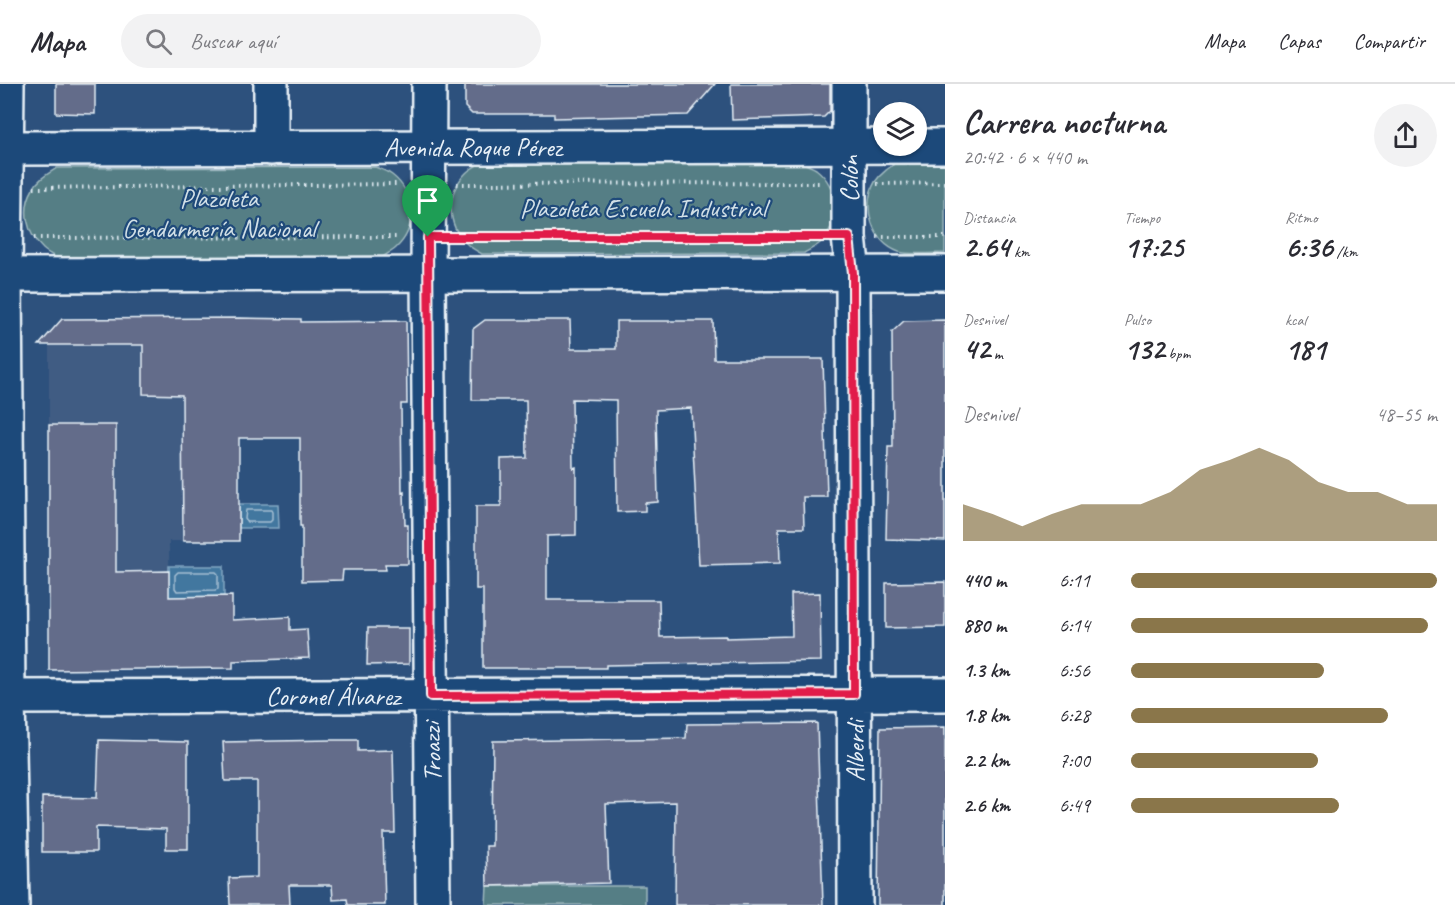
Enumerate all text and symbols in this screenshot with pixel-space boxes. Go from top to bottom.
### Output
search box [121,14,541,68]
text: Mapa [30,24,85,59]
icon: search [142,25,175,58]
text: Buscar aquí [190,27,276,55]
text: Mapa [1204,28,1245,54]
text: Capas [1278,28,1321,54]
text: Compartir [1354,28,1425,54]
text: Carrera nocturna [963,101,1165,143]
map controls [873,102,927,156]
button: layers [873,102,927,156]
button: share [1374,104,1437,167]
street label: Avenida Roque Pérez [384,131,565,164]
text: 20:42 · 6 × 440 m [963,145,1087,170]
street label: Colón [833,154,866,202]
pin [402,175,453,237]
park label: Plazoleta Gendarmería Nacional [122,182,320,245]
icon: arrive [411,184,444,217]
park label: Plazoleta Escuela Industrial [520,192,771,225]
text: Distancia [963,208,1016,228]
text: Tiempo [1124,208,1160,228]
text: Ritmo [1285,208,1317,228]
text: 2.64 [963,228,1010,266]
text: 17:25 [1124,228,1183,266]
text: 6:36 [1285,228,1333,266]
text: km [1010,242,1030,262]
text: /km [1333,242,1358,262]
text: Desnivel [963,310,1006,330]
text: Pulso [1124,310,1151,330]
text: kcal [1285,310,1306,330]
text: 42 [963,330,990,368]
text: 132 [1124,330,1165,368]
text: 181 [1285,330,1326,368]
text: m [990,344,1003,364]
text: bpm [1165,344,1190,364]
text: Desnivel [963,402,1017,427]
text: 48–55 m [1376,402,1437,427]
text: 440 m [963,568,1006,593]
text: 6:11 [1059,568,1090,593]
text: 880 m [963,613,1006,638]
text: 6:14 [1059,613,1090,638]
text: 1.3 km [963,658,1010,683]
text: 6:56 [1059,658,1090,683]
street label: Coronel Álvarez [266,680,403,713]
text: 1.8 km [963,703,1010,728]
text: 6:28 [1059,703,1090,728]
street label: Alberdi [839,717,872,782]
street label: Troazzi [415,719,449,782]
text: 2.2 km [963,748,1010,773]
text: 7:00 [1059,748,1090,773]
text: 2.6 km [963,793,1010,818]
text: 6:49 [1059,793,1090,818]

